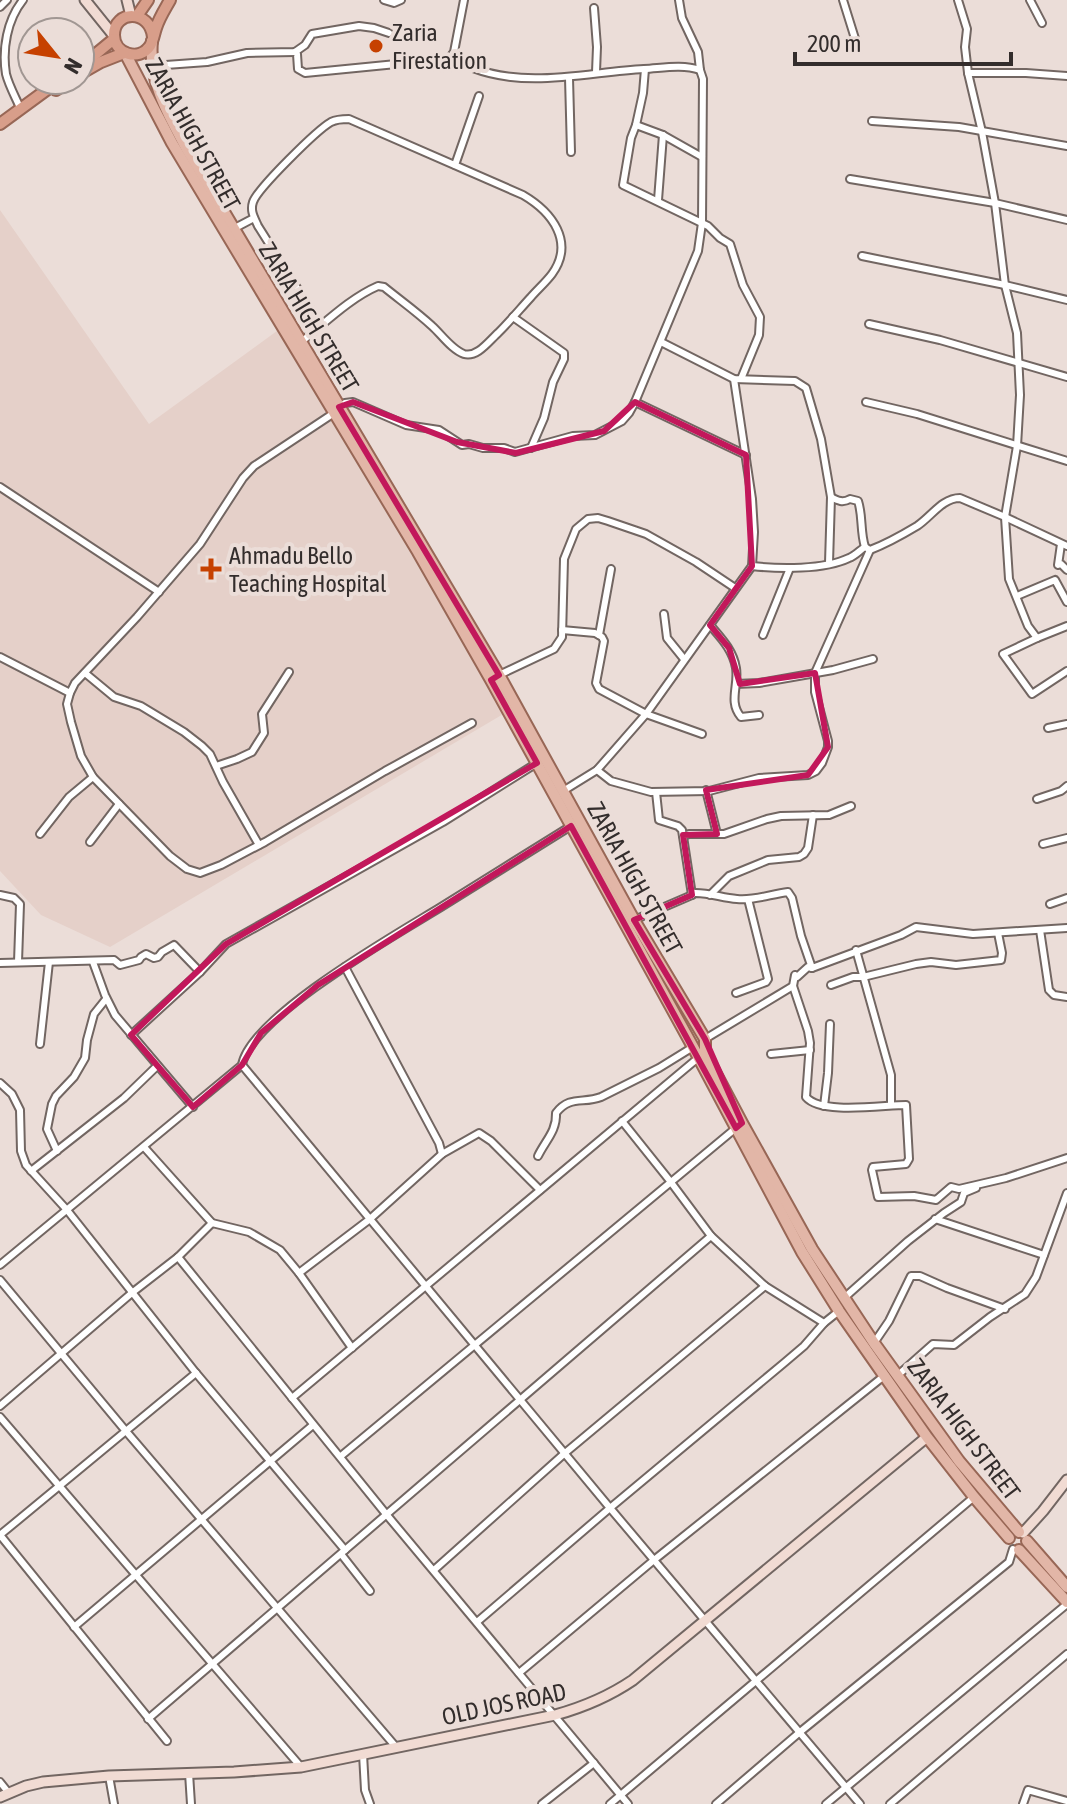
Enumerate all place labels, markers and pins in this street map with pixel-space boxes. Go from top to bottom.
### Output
place label: Zaria Firestation [392,19,487,74]
marker: Zaria Firestation [367,37,385,55]
place label: Ahmadu Bello Teaching Hospital [229,542,387,597]
marker: Ahmadu Bello Teaching Hospital [200,558,222,580]

